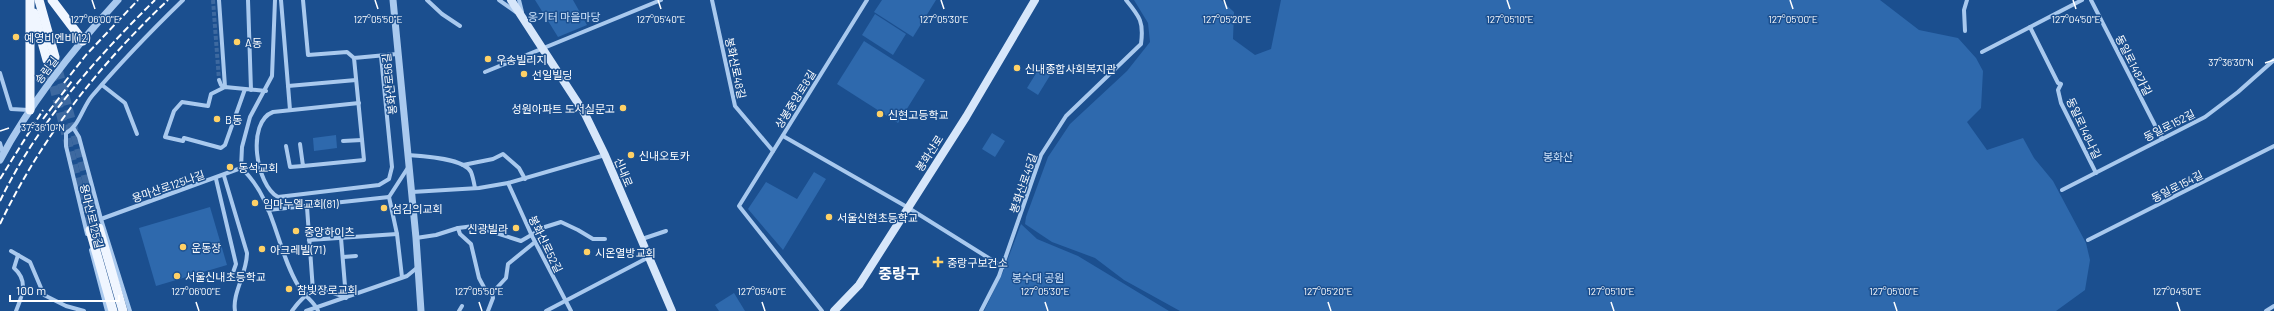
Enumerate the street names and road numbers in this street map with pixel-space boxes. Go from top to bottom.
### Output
street label: 동일로148가길 [2113,33,2155,97]
street label: 봉화산로48길 [723,36,749,100]
street label: 봉화산로56길 [379,53,399,115]
street label: 송림길 [32,54,60,86]
street label: 상봉중앙로8길 [772,67,818,131]
street label: 동일로148나길 [2064,95,2104,161]
street label: 동일로152길 [2141,107,2197,143]
street label: 봉화산로 [913,132,945,174]
street label: 봉화산로45길 [1007,151,1039,215]
street label: 신내로 [612,155,636,189]
street label: 용마산로125나길 [130,167,206,205]
street label: 동일로154길 [2149,167,2205,205]
street label: 용마산로125길 [78,182,106,250]
street label: 봉화산로52길 [527,213,565,275]

